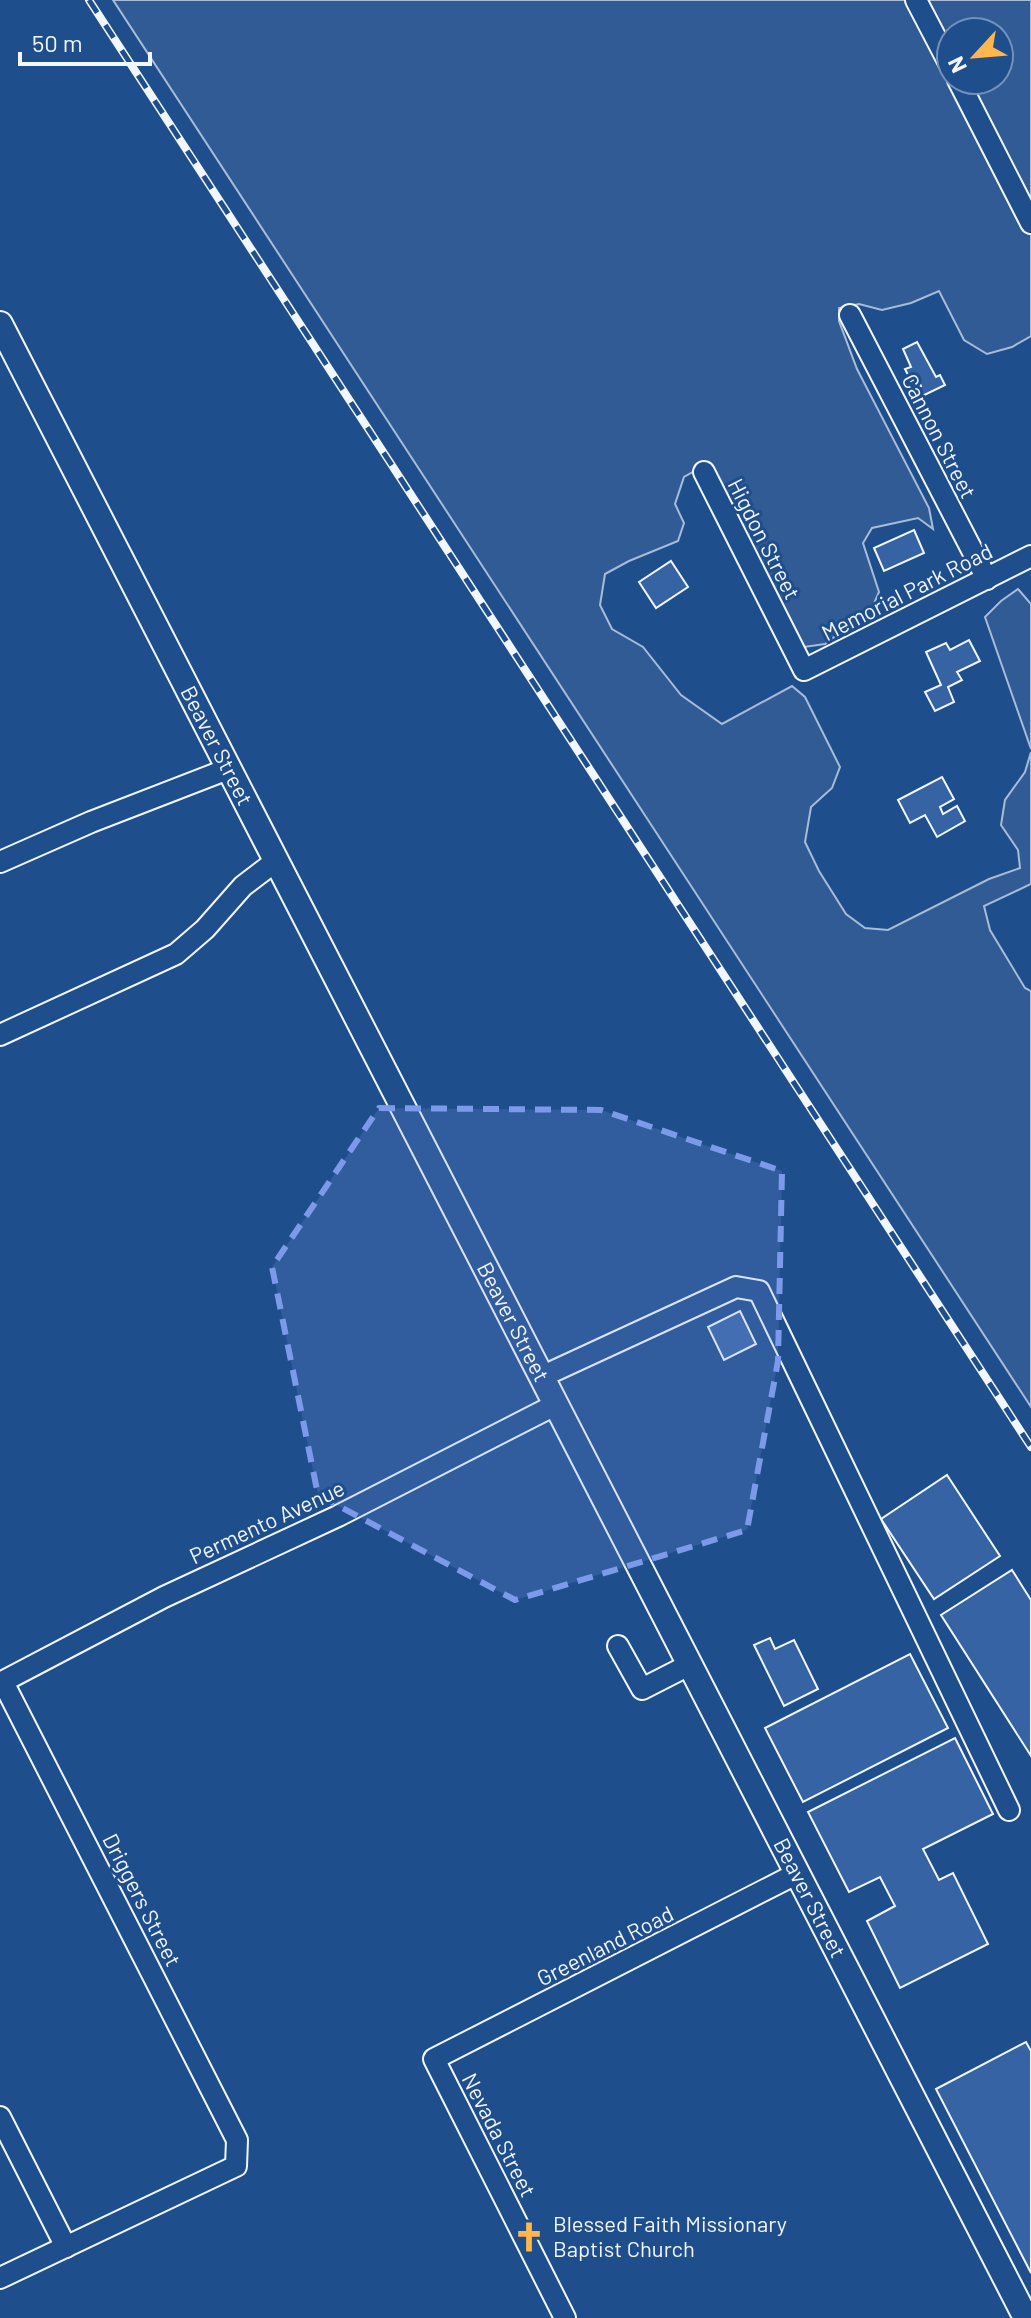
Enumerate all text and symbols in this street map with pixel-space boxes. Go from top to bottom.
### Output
scale bar [20,16,150,66]
north arrow [935,16,1015,96]
text: 50 m [32,28,83,57]
text: N [941,53,971,77]
street label: Cannon Street [897,369,982,502]
street label: Higdon Street [723,474,806,603]
street label: Memorial Park Road [817,537,996,645]
street label: Beaver Street [176,681,259,809]
street label: Beaver Street [473,1257,556,1385]
street label: Permento Avenue [185,1474,348,1568]
street label: Driggers Street [98,1829,187,1970]
street label: Beaver Street [769,1833,852,1962]
street label: Greenland Road [532,1900,677,1991]
street label: Nevada Street [458,2068,542,2201]
place label: Blessed Faith Missionary Baptist Church [553,2210,787,2261]
church icon: Blessed Faith Missionary Baptist Church [512,2220,546,2254]

